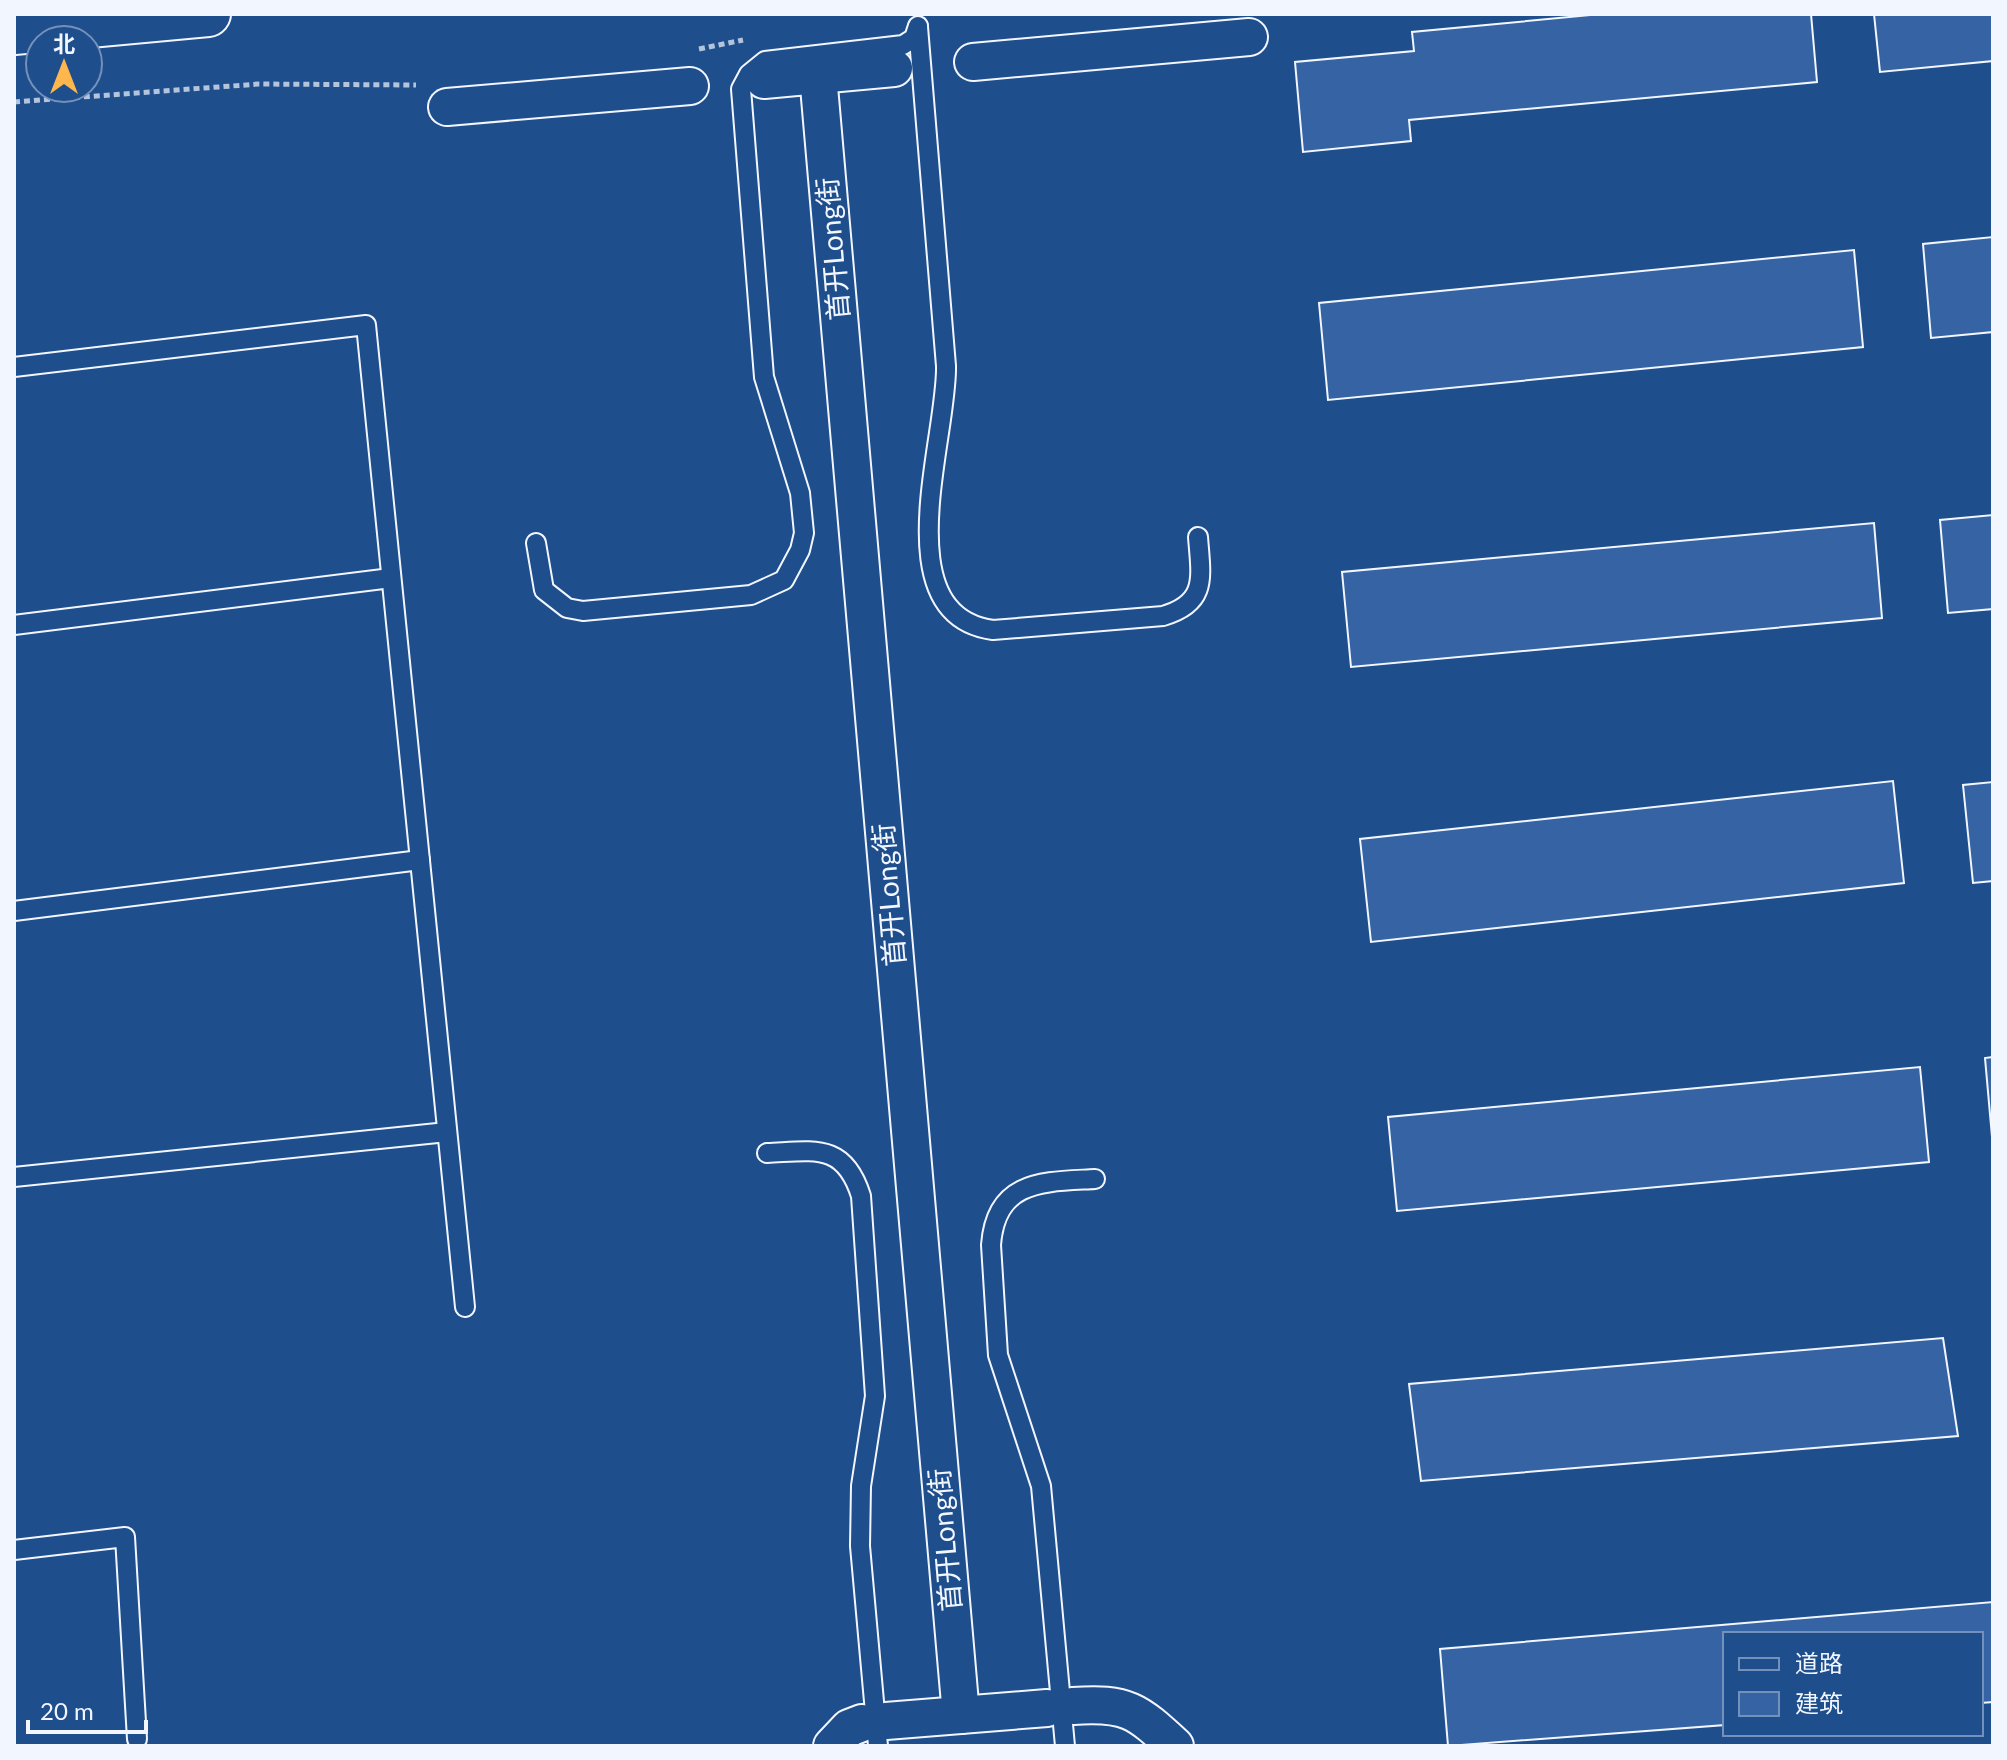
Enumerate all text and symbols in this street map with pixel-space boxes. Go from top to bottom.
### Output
north arrow [24,24,104,104]
text: 北 [53,30,75,57]
street label: 首开Long街 [809,176,855,322]
street label: 首开Long街 [865,822,911,968]
street label: 首开Long街 [921,1467,967,1613]
legend [1723,1632,1983,1736]
text: 道路 [1795,1648,1843,1677]
scale bar [28,1684,146,1734]
text: 建筑 [1795,1688,1843,1717]
text: 20 m [40,1696,94,1725]

